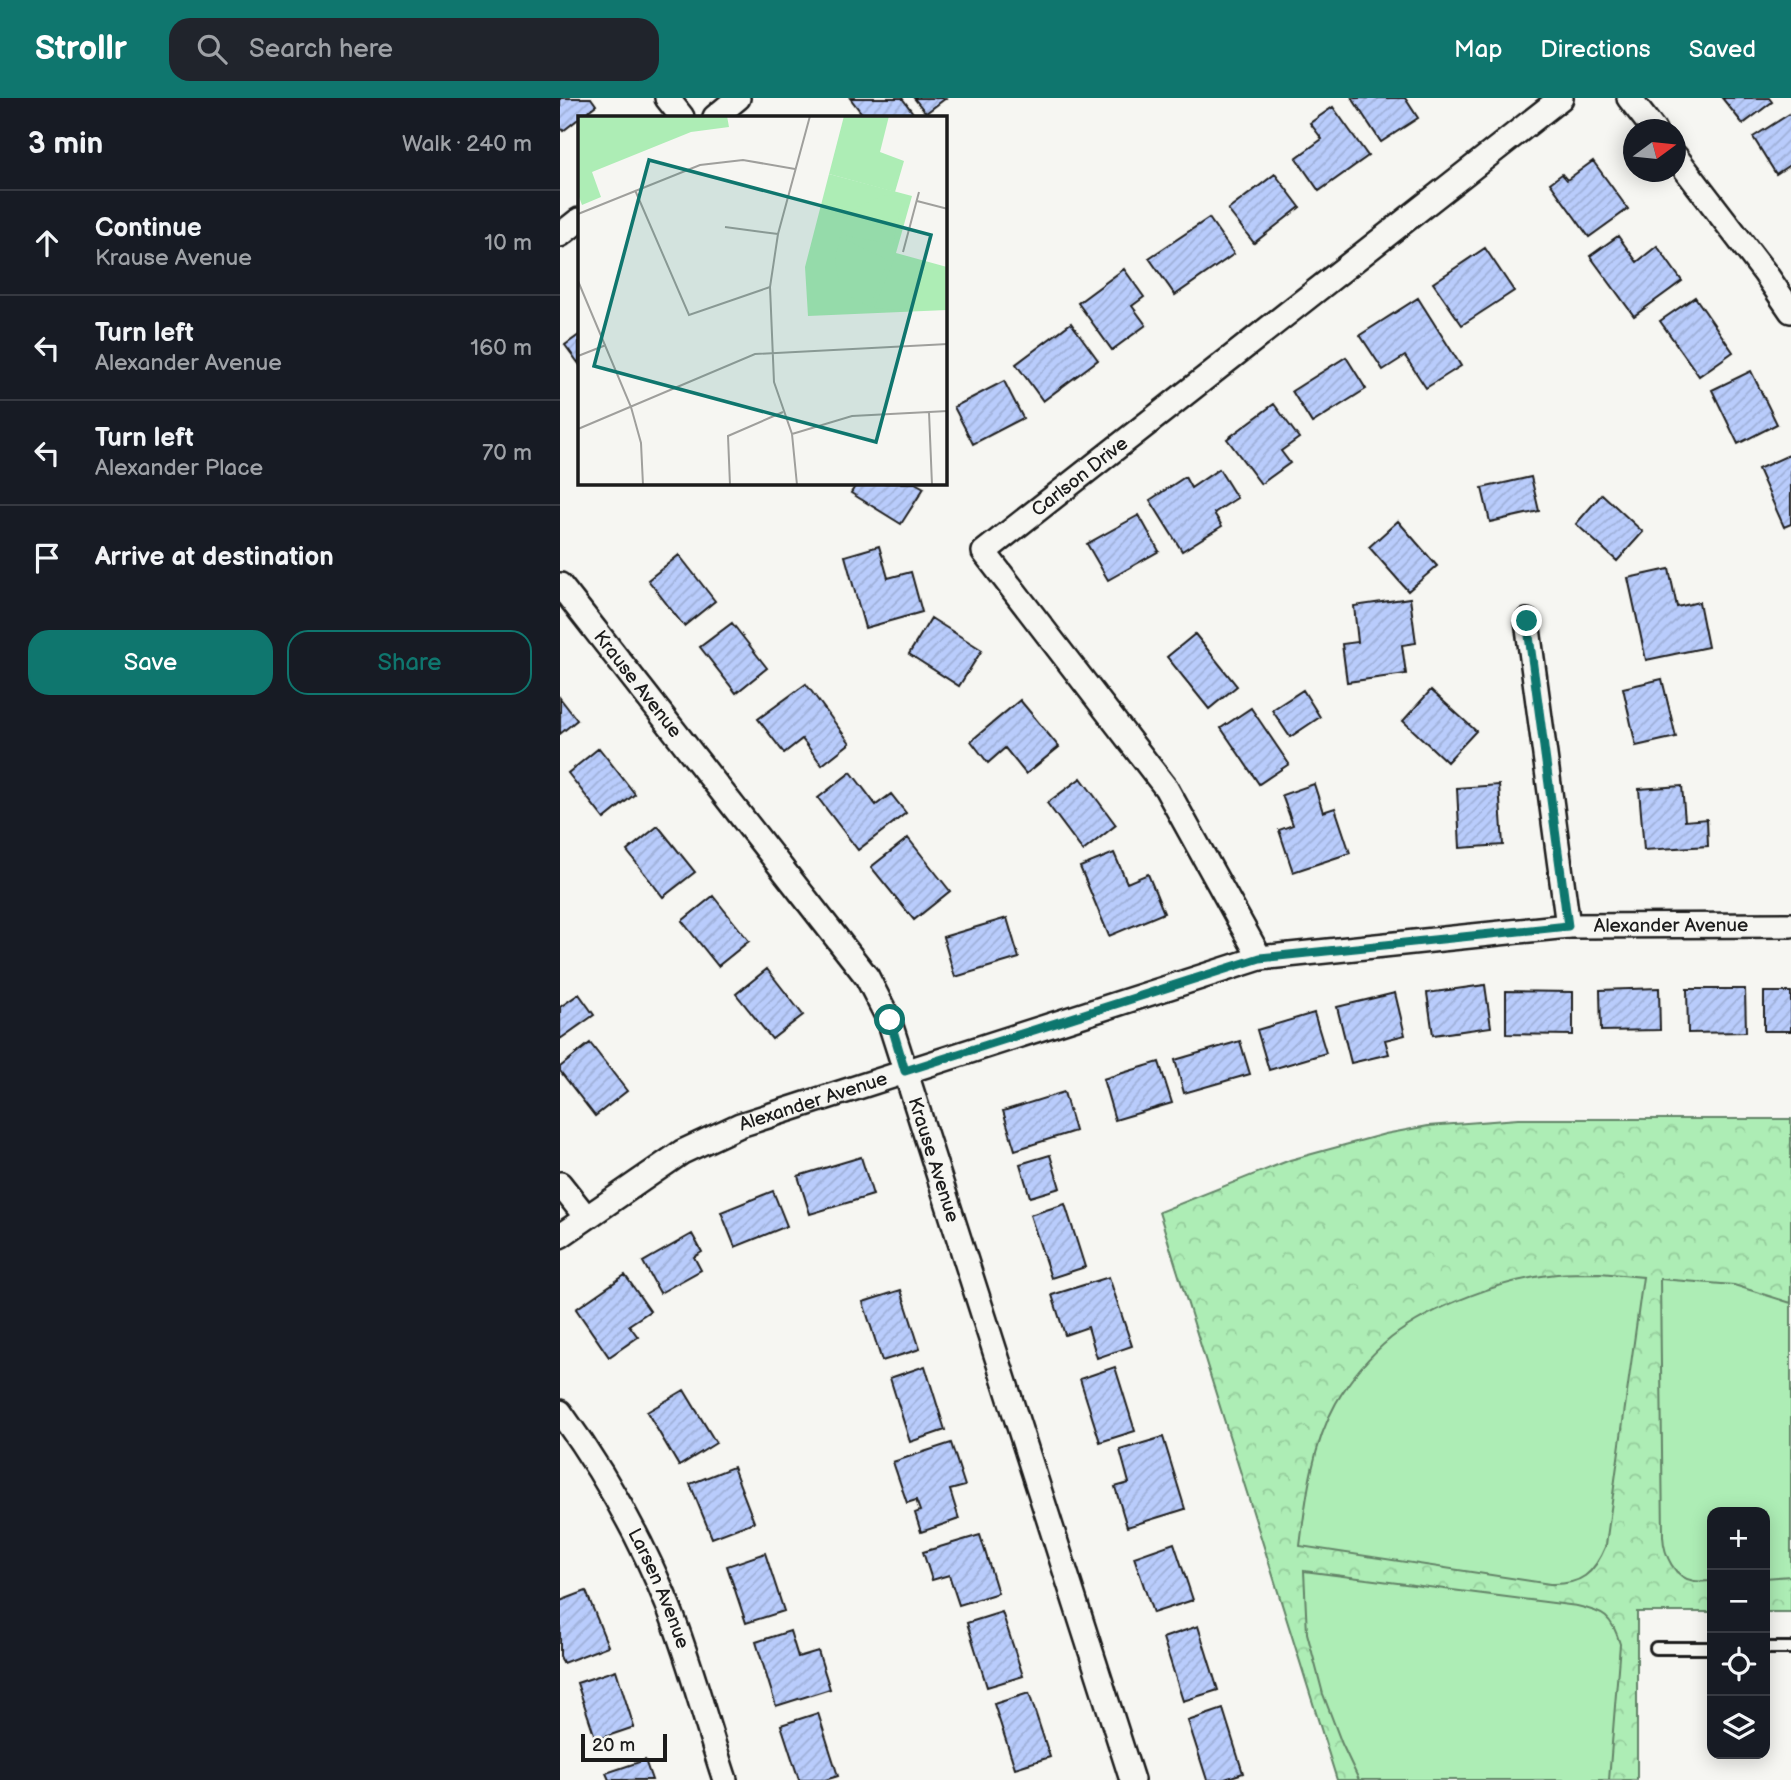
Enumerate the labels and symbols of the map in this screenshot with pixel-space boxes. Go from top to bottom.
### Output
inset map [578,116,947,485]
north arrow [1623,119,1686,182]
street label: Carlson Drive [1027,432,1132,522]
route end [1511,605,1542,636]
street label: Krause Avenue [589,626,687,742]
street label: Alexander Avenue [1594,914,1748,937]
route start [874,1004,905,1035]
street label: Alexander Avenue [736,1067,890,1136]
street label: Krause Avenue [903,1095,964,1225]
street label: Larsen Avenue [623,1525,694,1652]
scale bar [581,1731,667,1763]

